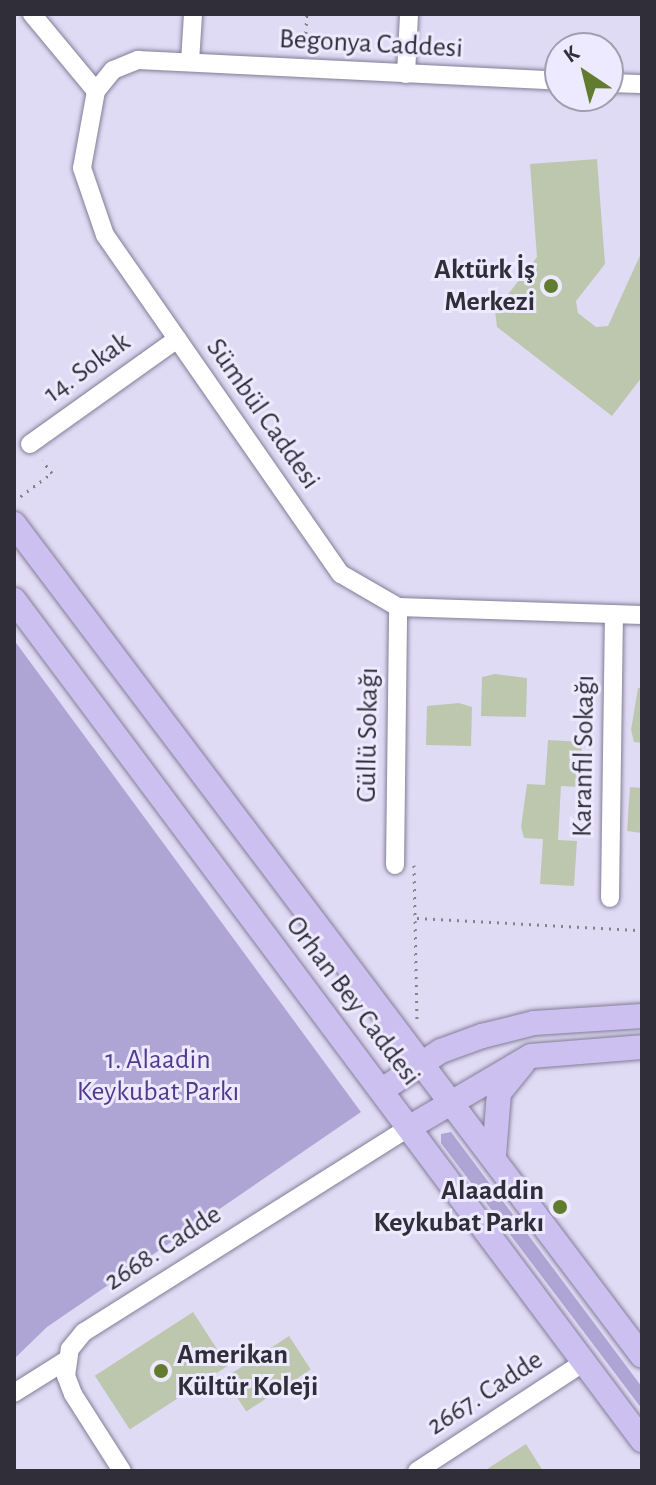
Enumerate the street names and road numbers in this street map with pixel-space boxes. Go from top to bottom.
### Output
street label: Begonya Caddesi [278,22,464,66]
street label: 14. Sokak [37,325,137,411]
street label: Sümbül Caddesi [199,332,327,496]
street label: Güllü Sokağı [350,667,386,803]
street label: Karanfil Sokağı [566,675,602,837]
street label: Orhan Bey Caddesi [278,909,428,1093]
street label: 2668. Cadde [98,1198,228,1298]
street label: 2667. Cadde [421,1343,549,1443]

